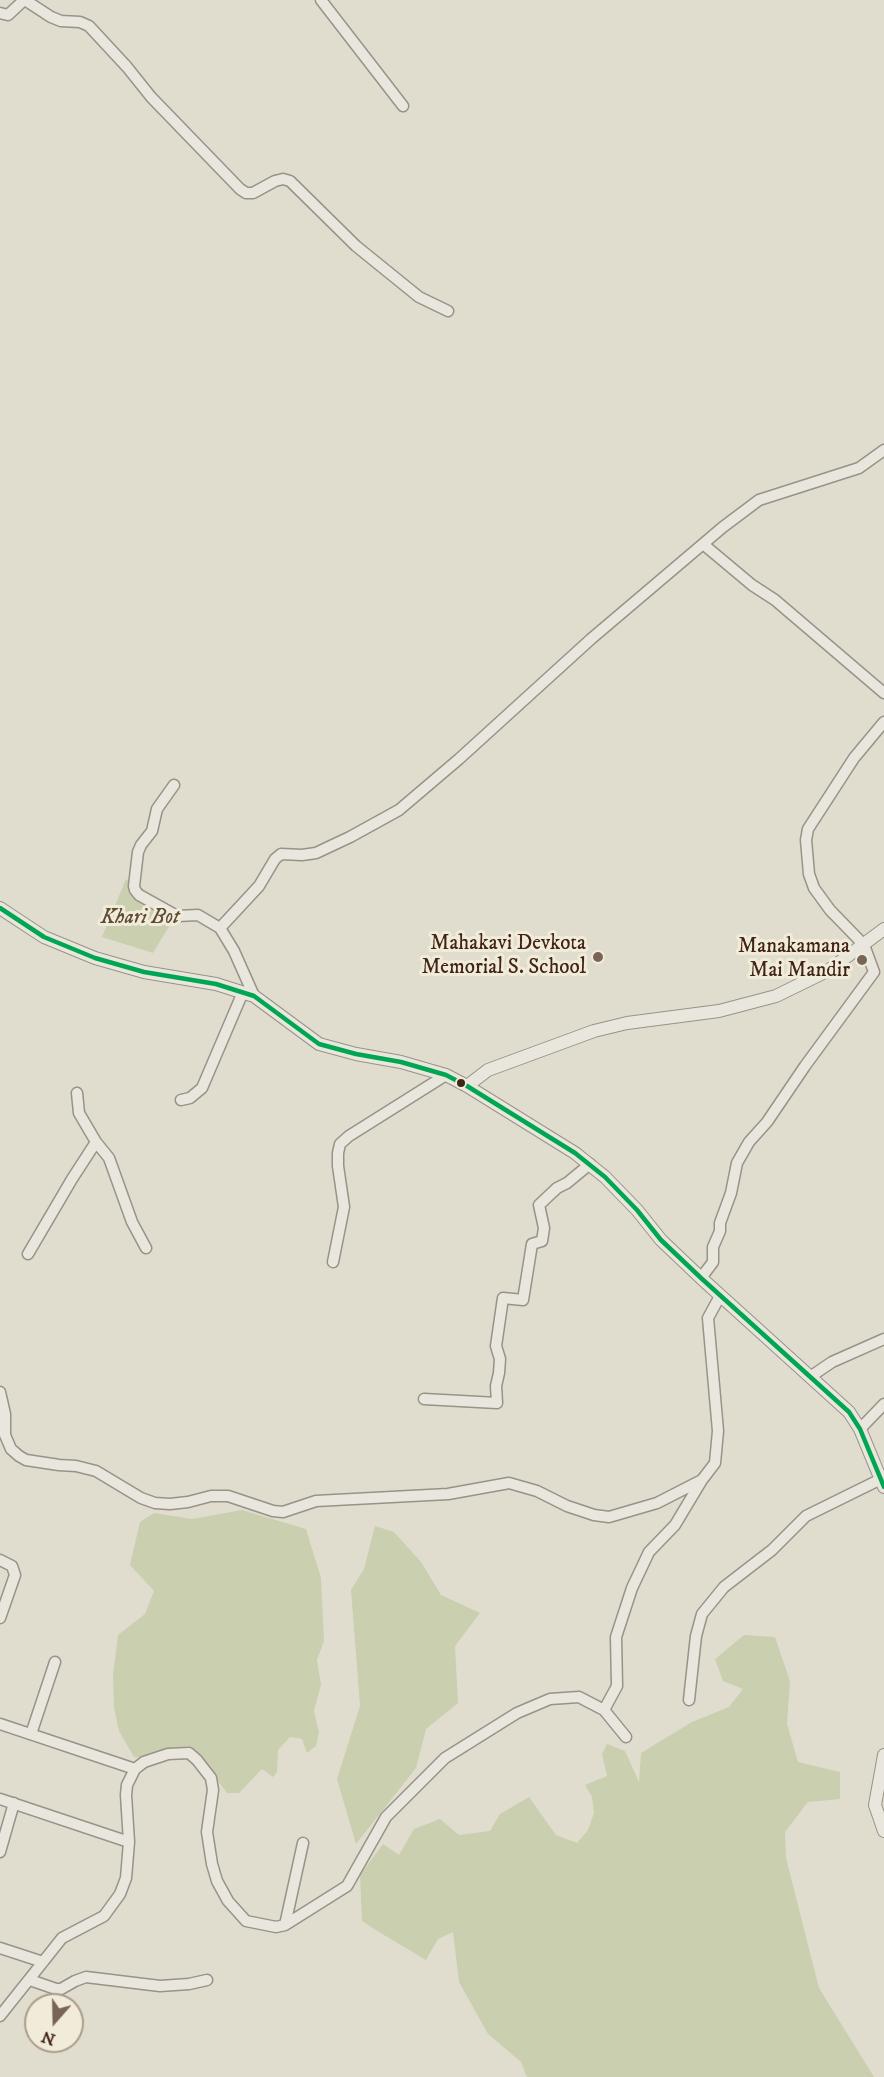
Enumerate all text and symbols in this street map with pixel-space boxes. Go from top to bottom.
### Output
park label: Khari Bot [101,906,179,932]
place label: Mahakavi Devkota Memorial S. School [421,932,586,982]
place label: Manakamana Mai Mandir [738,935,850,985]
marker: Mahakavi Devkota Memorial S. School [591,950,605,964]
marker: Manakamana Mai Mandir [855,953,869,967]
unlabelled marker [455,1077,467,1089]
north arrow [24,1993,84,2053]
text: N [39,2026,58,2050]

